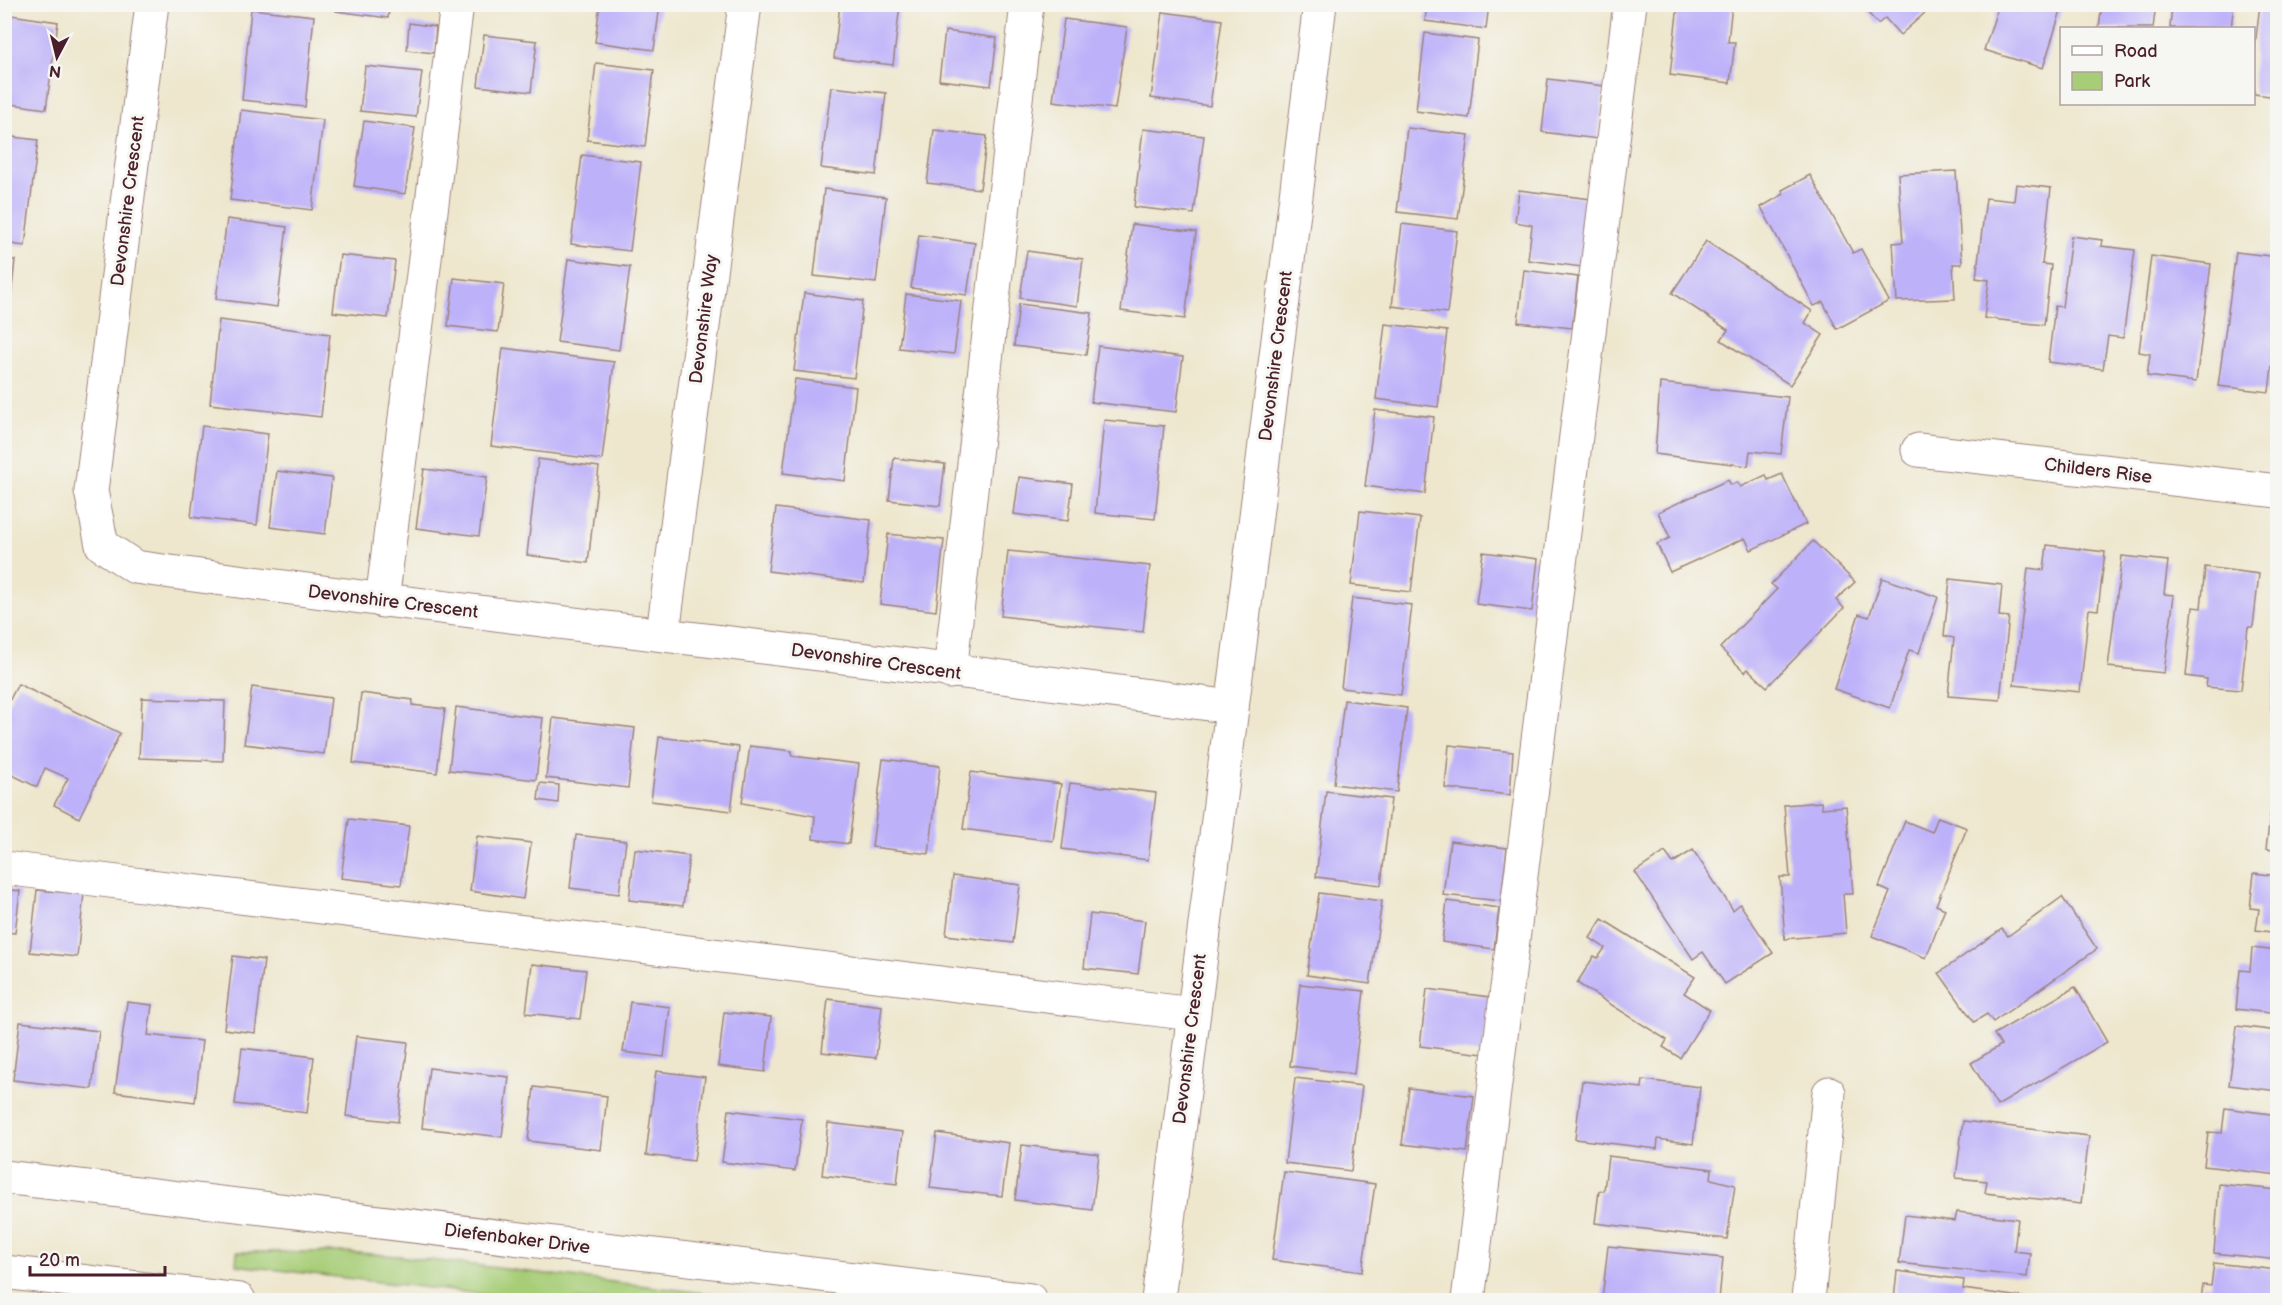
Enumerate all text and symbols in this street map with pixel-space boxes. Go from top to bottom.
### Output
north arrow [27,27,87,87]
legend [2060,27,2255,105]
text: Road [2114,41,2158,62]
text: N [48,60,62,81]
text: Park [2114,71,2150,92]
street label: Devonshire Crescent [107,114,149,287]
street label: Devonshire Way [686,252,722,385]
street label: Devonshire Crescent [1255,269,1297,442]
street label: Childers Rise [2043,454,2154,488]
street label: Devonshire Crescent [307,581,480,623]
street label: Devonshire Crescent [790,640,963,684]
street label: Devonshire Crescent [1169,952,1211,1125]
street label: Diefenbaker Drive [443,1220,592,1258]
scale bar [30,1239,165,1277]
text: 20 m [39,1250,80,1271]

